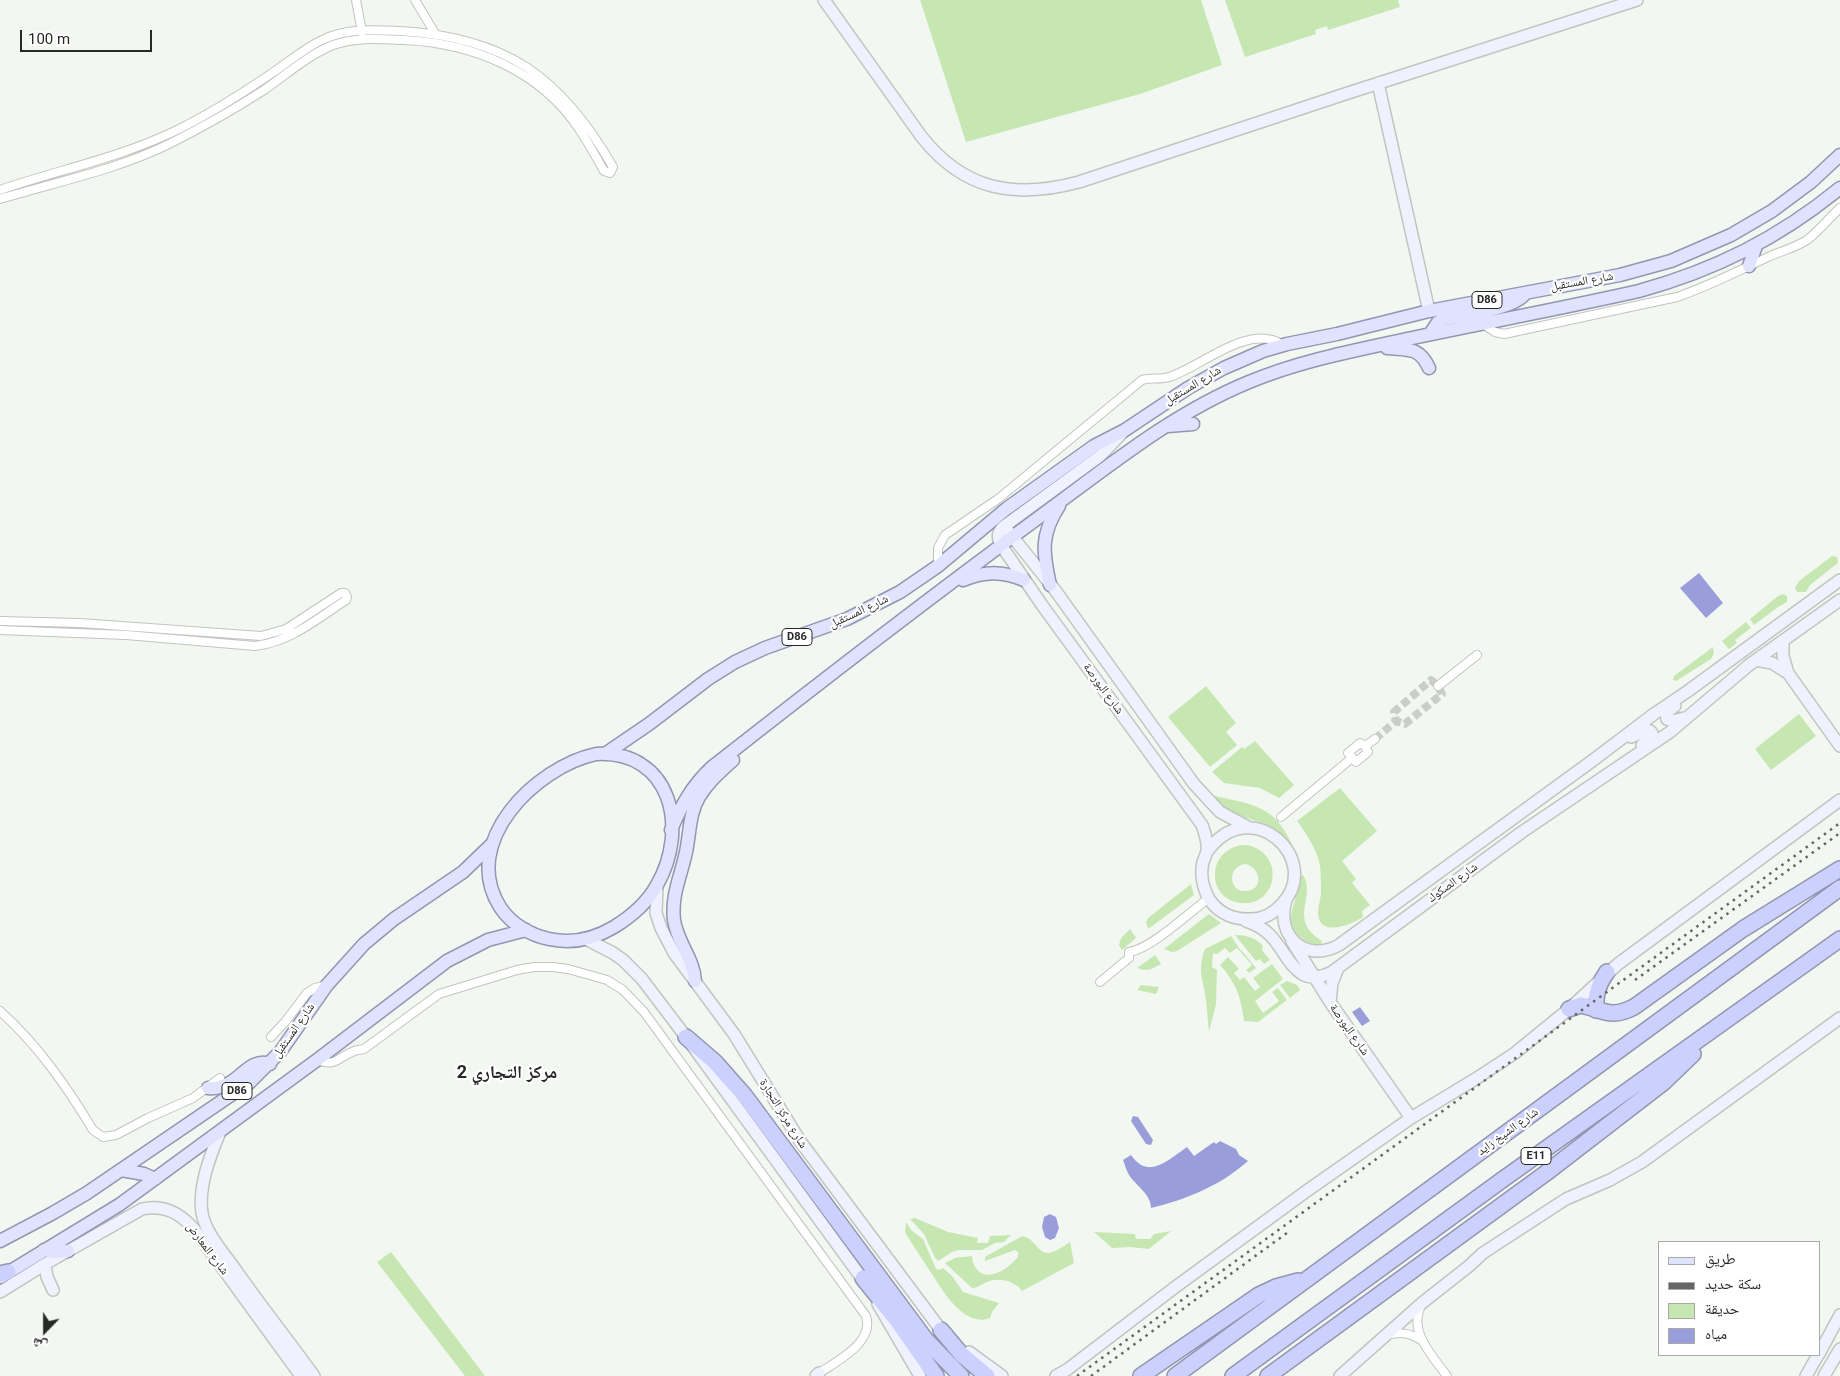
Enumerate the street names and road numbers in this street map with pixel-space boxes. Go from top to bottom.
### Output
street label: شارع المستقبل [1549,269,1615,295]
road number: D86 [1472,292,1502,308]
street label: شارع المستقبل [1162,363,1224,409]
street label: شارع المستقبل [827,592,891,632]
road number: D86 [782,628,812,646]
street label: شارع البورصة [1080,661,1126,717]
street label: شارع الصكوك [1425,860,1481,906]
street label: شارع المستقبل [270,1001,318,1061]
street label: شارع البورصة [1326,1001,1372,1059]
street label: شارع مركز التجارة [756,1077,810,1151]
road number: D86 [222,1082,252,1100]
street label: شارع الشيخ زايد [1475,1105,1541,1159]
road number: E11 [1521,1148,1551,1164]
street label: شارع المعارض [183,1220,231,1278]

